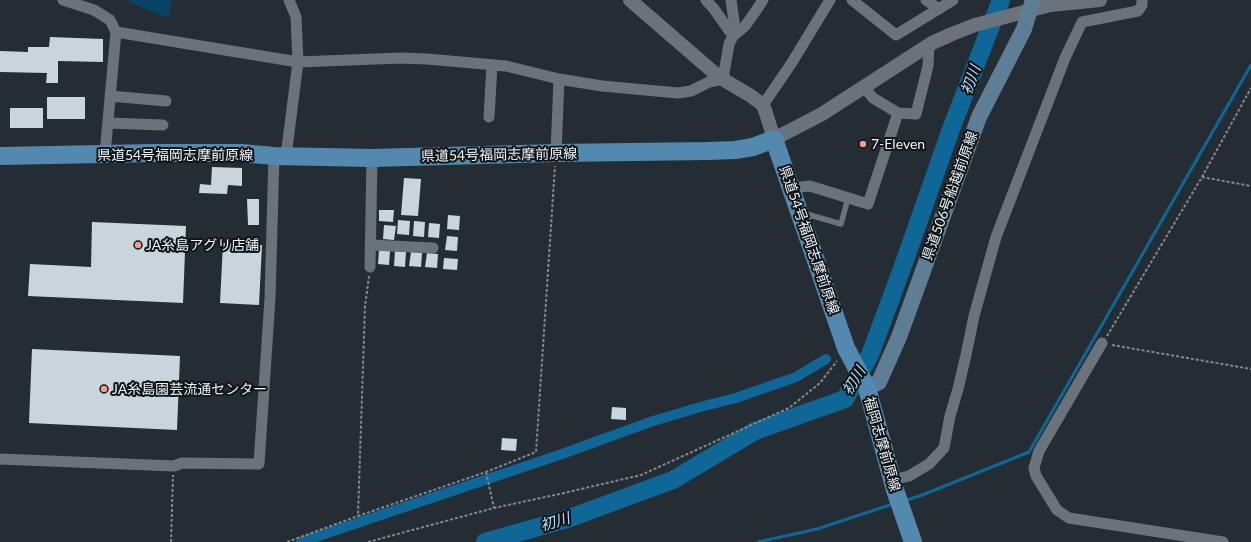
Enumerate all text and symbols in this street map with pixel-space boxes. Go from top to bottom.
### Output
water label: 初川 [957,63,985,97]
street label: 県道506号船越前原線 [919,129,981,263]
place label: 7-Eleven [871,136,925,152]
marker: 7-Eleven [858,139,868,149]
street label: 県道54号福岡志摩前原線 [421,145,577,165]
street label: 県道54号福岡志摩前原線 [97,147,253,163]
street label: 県道54号福岡志摩前原線 [776,163,842,317]
place label: JA糸島アグリ店舗 [146,237,259,253]
marker: JA糸島アグリ店舗 [133,240,143,250]
water label: 初川 [838,364,870,398]
place label: JA糸島園芸流通センター [112,381,267,397]
marker: JA糸島園芸流通センター [99,384,109,394]
street label: 福岡志摩前原線 [860,395,904,493]
water label: 初川 [538,509,572,535]

